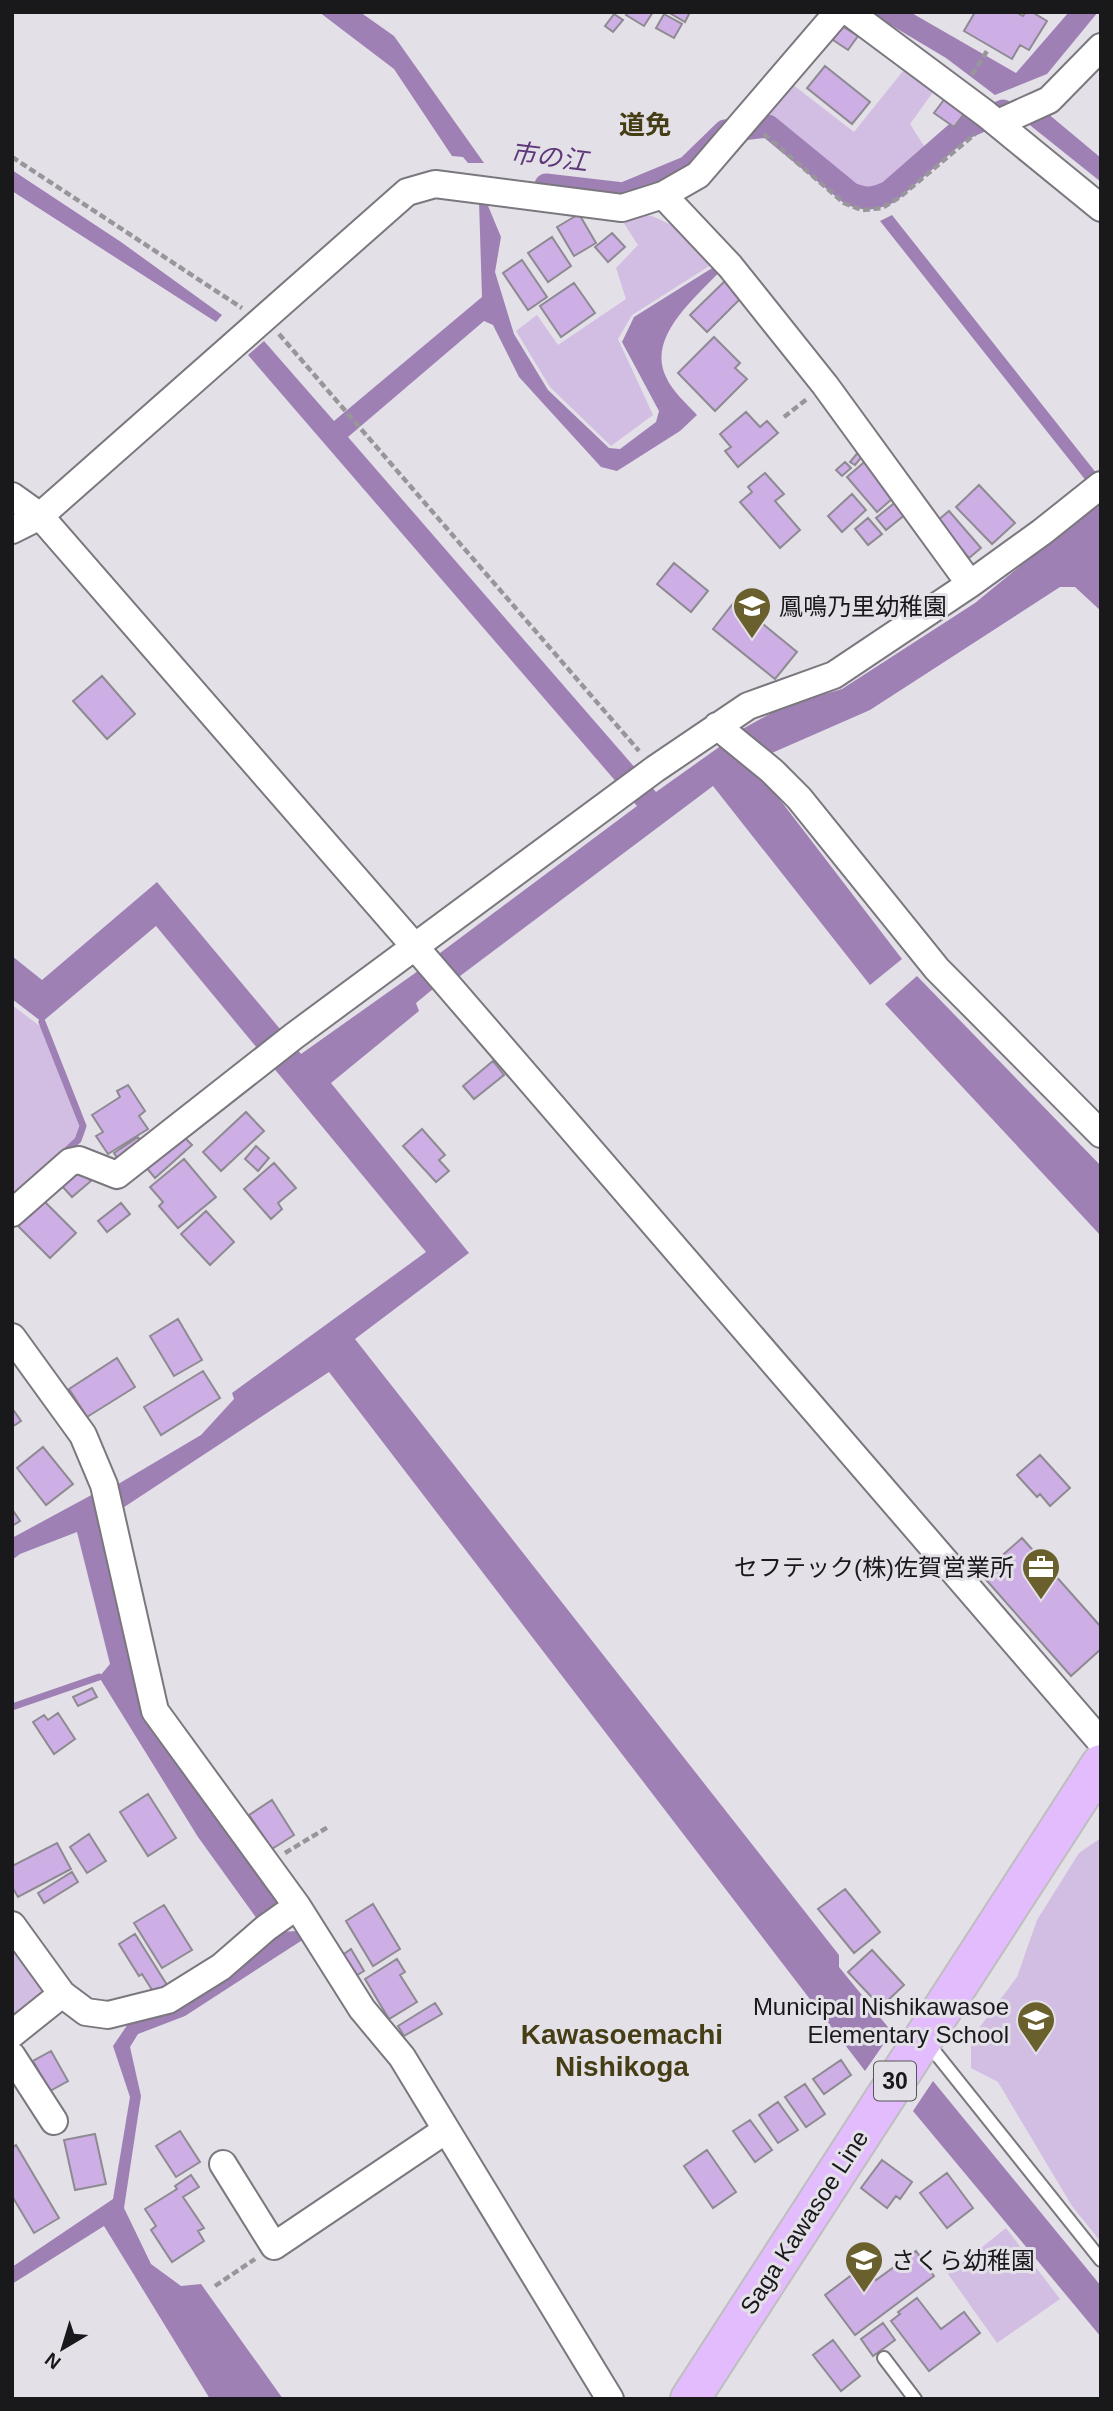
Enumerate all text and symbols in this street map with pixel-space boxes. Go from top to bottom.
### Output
district label: 道免 [619,110,671,140]
water label: 市の江 [508,137,593,177]
school or university icon: 鳳鳴乃里幼稚園 [731,585,773,640]
place label: 鳳鳴乃里幼稚園 [779,593,947,620]
office icon: セフテック(株)佐賀営業所 [1020,1546,1062,1601]
place label: セフテック(株)佐賀営業所 [734,1554,1014,1581]
place label: Municipal Nishikawasoe Elementary School [753,1993,1009,2048]
school or university icon: Municipal Nishikawasoe Elementary School [1015,1999,1057,2054]
district label: Kawasoemachi Nishikoga [521,2019,723,2082]
road number: 30 [874,2062,916,2100]
street label: Saga Kawasoe Line [735,2125,873,2319]
school or university icon: さくら幼稚園 [843,2239,885,2294]
place label: さくら幼稚園 [891,2247,1035,2274]
north arrow [28,2313,98,2383]
text: N [41,2349,65,2374]

